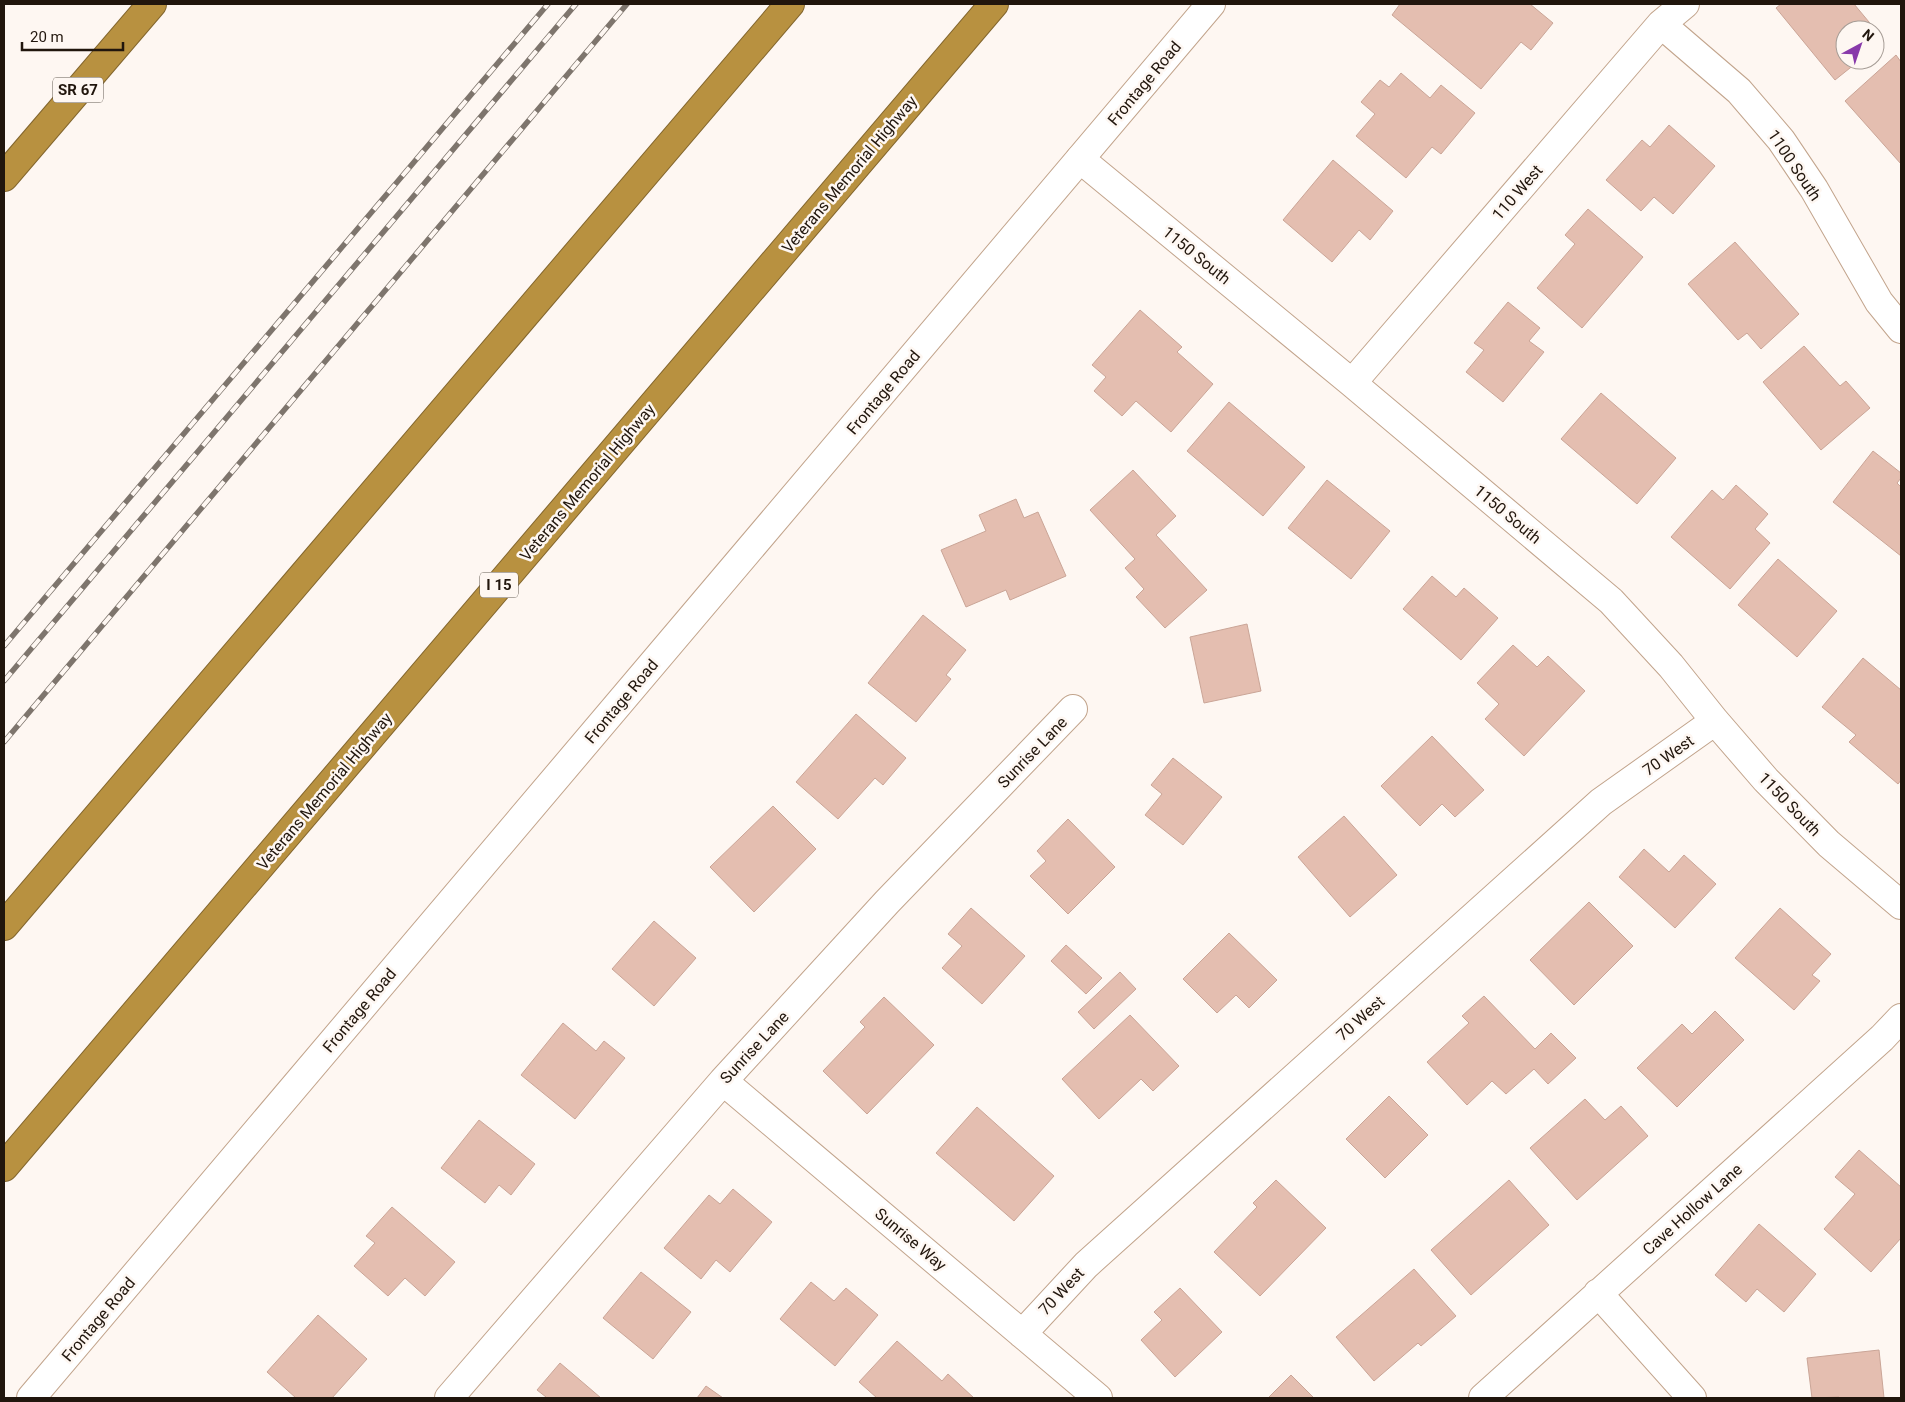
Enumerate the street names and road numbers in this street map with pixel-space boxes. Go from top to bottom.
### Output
street label: Frontage Road [1104,37,1185,129]
road number: SR 67 [53,78,103,102]
street label: Veterans Memorial Highway [778,91,921,257]
street label: 1100 South [1764,126,1825,204]
street label: 110 West [1488,161,1546,224]
street label: 1150 South [1159,222,1234,288]
street label: Frontage Road [843,346,924,438]
street label: Veterans Memorial Highway [516,399,659,565]
street label: 1150 South [1470,481,1545,548]
road number: I 15 [480,572,518,598]
street label: Frontage Road [581,655,662,747]
street label: Veterans Memorial Highway [253,708,396,874]
street label: Sunrise Lane [994,713,1071,792]
street label: 70 West [1639,731,1697,780]
street label: 1150 South [1755,768,1825,840]
street label: Frontage Road [319,964,400,1056]
street label: 70 West [1332,992,1388,1045]
street label: Sunrise Lane [716,1007,793,1087]
street label: Cave Hollow Lane [1639,1160,1746,1259]
street label: Sunrise Way [871,1204,951,1275]
street label: 70 West [1035,1264,1088,1319]
street label: Frontage Road [58,1273,139,1365]

